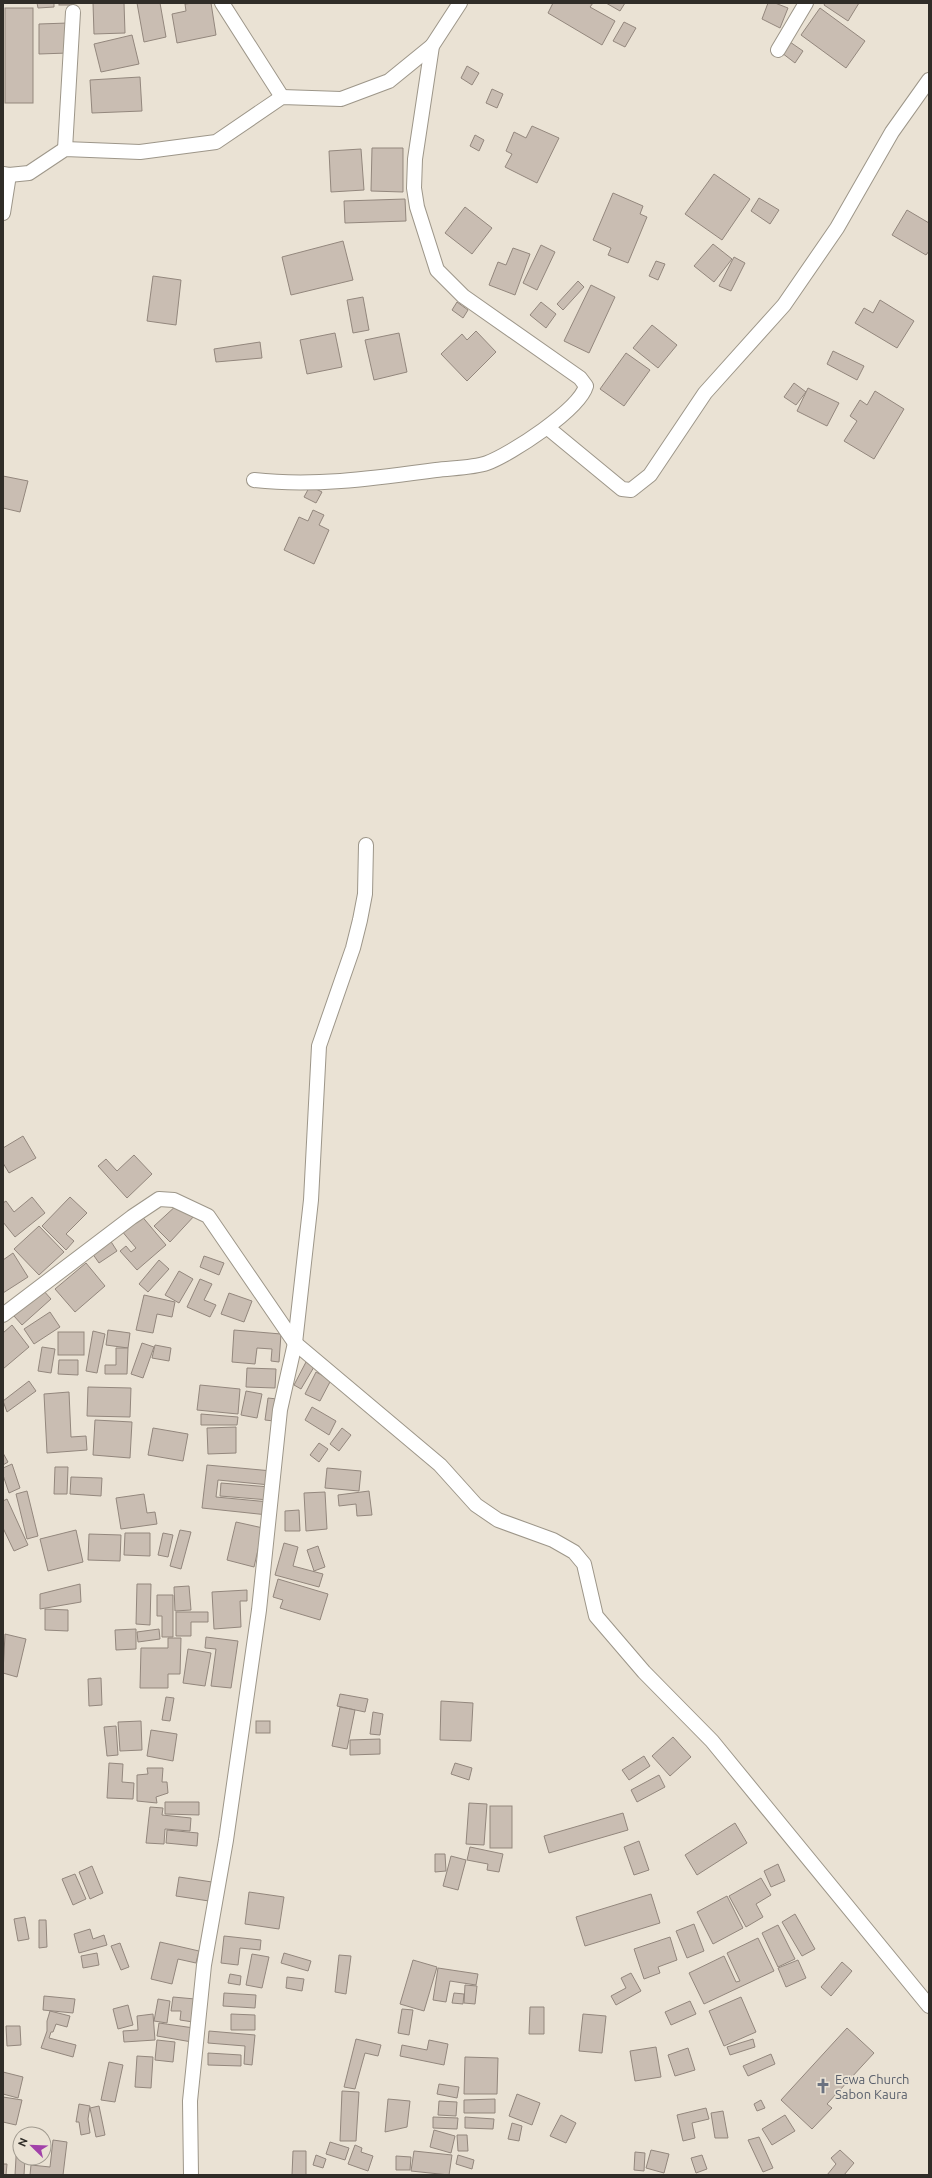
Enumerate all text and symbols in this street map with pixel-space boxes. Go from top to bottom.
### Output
place label: Ecwa Church Sabon Kaura [835,2072,909,2101]
church icon: Ecwa Church Sabon Kaura [814,2077,832,2095]
north arrow [12,2126,52,2166]
text: N [16,2136,30,2148]

